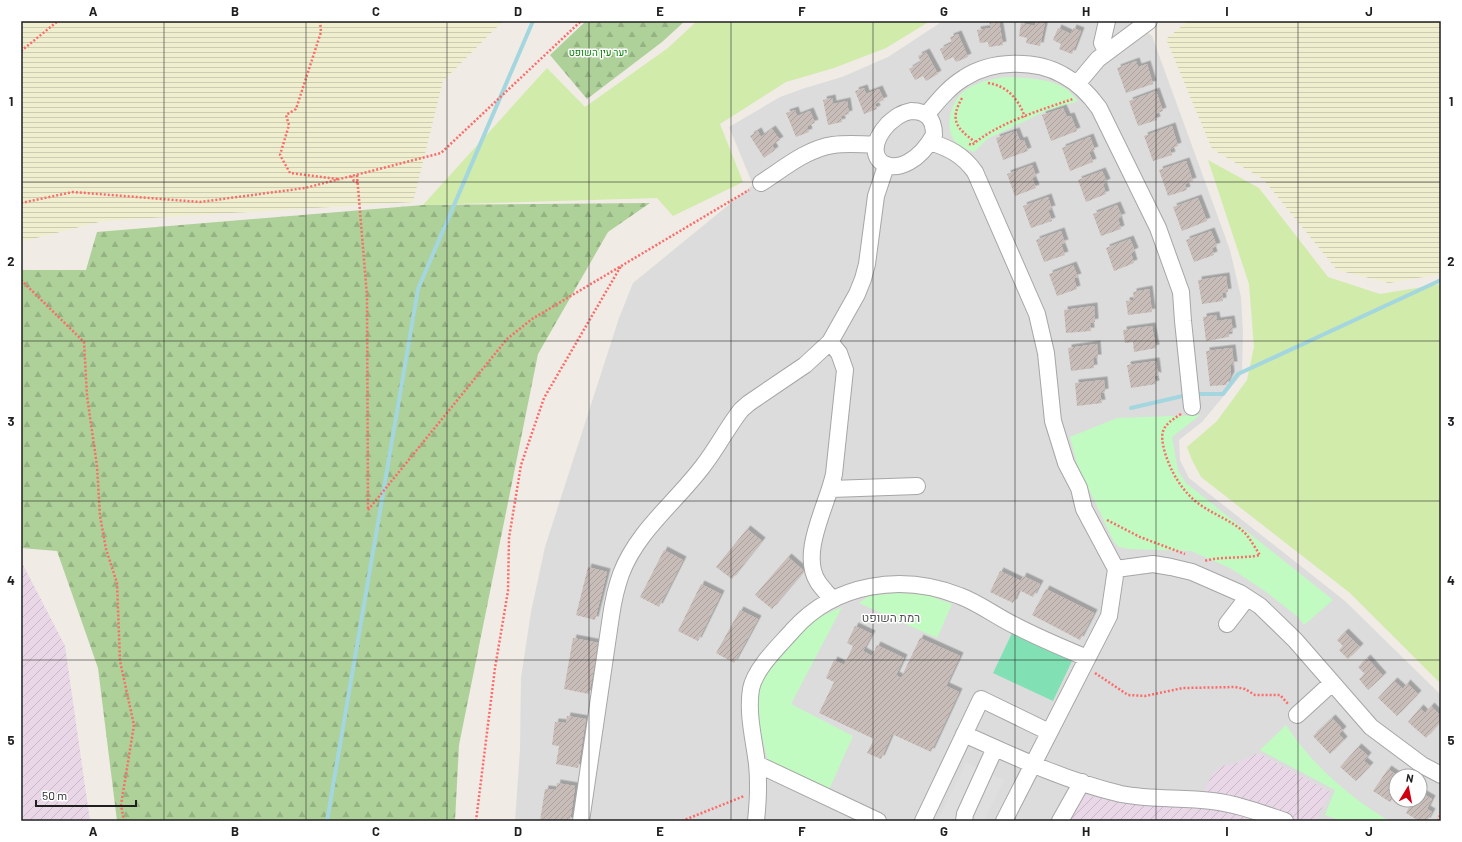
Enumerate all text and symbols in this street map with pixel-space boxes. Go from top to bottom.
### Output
text: A [89,3,98,19]
text: B [231,3,239,19]
text: C [372,3,380,19]
text: D [514,3,522,19]
text: E [656,3,664,19]
text: F [798,3,806,19]
text: G [940,3,948,19]
text: H [1082,3,1090,19]
text: I [1225,3,1229,19]
text: J [1365,3,1373,19]
park label: יער עין השופט [569,46,627,58]
text: 1 [9,93,13,109]
text: 1 [1449,93,1453,109]
text: 2 [7,253,15,269]
text: 2 [1447,253,1455,269]
text: 3 [7,413,15,429]
text: 3 [1447,413,1455,429]
text: 4 [7,572,15,588]
text: 4 [1447,572,1455,588]
district label: רמת השופט [862,610,920,624]
text: 5 [7,732,15,748]
text: 5 [1447,732,1455,748]
north arrow [1388,768,1428,808]
text: N [1405,771,1415,785]
scale bar [36,782,136,808]
text: 50 m [42,788,67,802]
text: A [89,823,98,839]
text: B [231,823,239,839]
text: C [372,823,380,839]
text: D [514,823,522,839]
text: E [656,823,664,839]
text: F [798,823,806,839]
text: G [940,823,948,839]
text: H [1082,823,1090,839]
text: I [1225,823,1229,839]
text: J [1365,823,1373,839]

